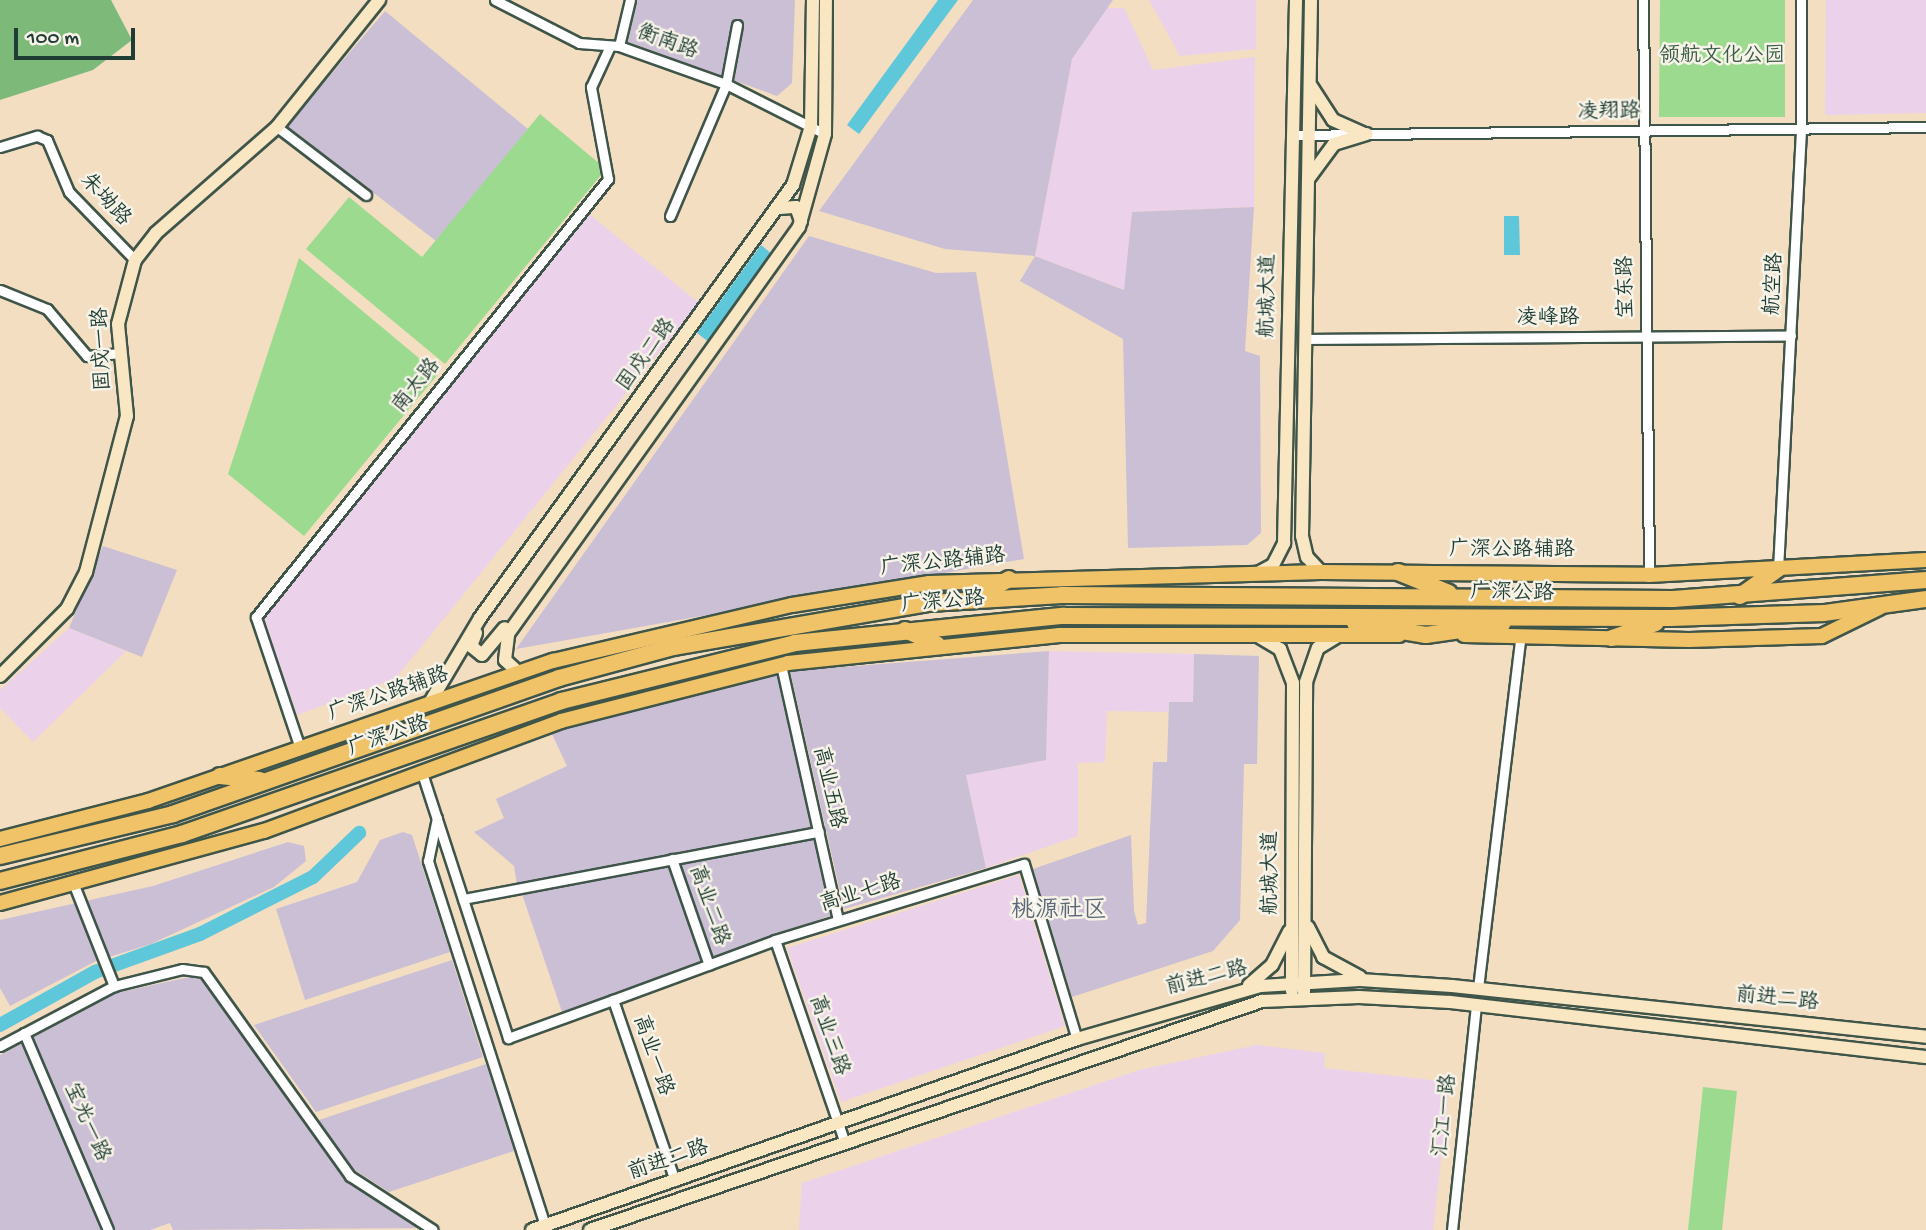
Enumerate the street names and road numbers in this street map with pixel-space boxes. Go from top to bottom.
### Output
street label: 衡南路 [633,21,701,67]
street label: 凌翔路 [1577,101,1641,127]
street label: 朱坳路 [73,169,135,233]
street label: 航空路 [1762,252,1790,316]
street label: 航城大道 [1257,254,1283,338]
street label: 宝东路 [1615,255,1641,319]
street label: 固戍一路 [90,307,118,391]
street label: 凌峰路 [1517,307,1579,333]
street label: 固戍二路 [613,315,683,397]
street label: 南太路 [388,355,448,419]
street label: 广深公路辅路 [1449,539,1575,565]
street label: 广深公路辅路 [879,545,1007,583]
street label: 广深公路 [1470,582,1554,608]
street label: 广深公路 [900,588,986,620]
street label: 广深公路辅路 [325,664,453,728]
street label: 广深公路 [345,712,433,764]
street label: 高业五路 [805,744,849,832]
street label: 航城大道 [1260,831,1286,915]
street label: 高业二路 [681,862,733,950]
street label: 高业七路 [817,871,905,919]
street label: 前进二路 [1163,958,1251,1002]
street label: 前进二路 [1734,984,1820,1018]
street label: 高业三路 [801,992,853,1080]
street label: 高业一路 [625,1012,677,1100]
street label: 汇江一路 [1430,1073,1464,1159]
street label: 宝光一路 [56,1080,114,1166]
street label: 前进二路 [625,1136,713,1188]

